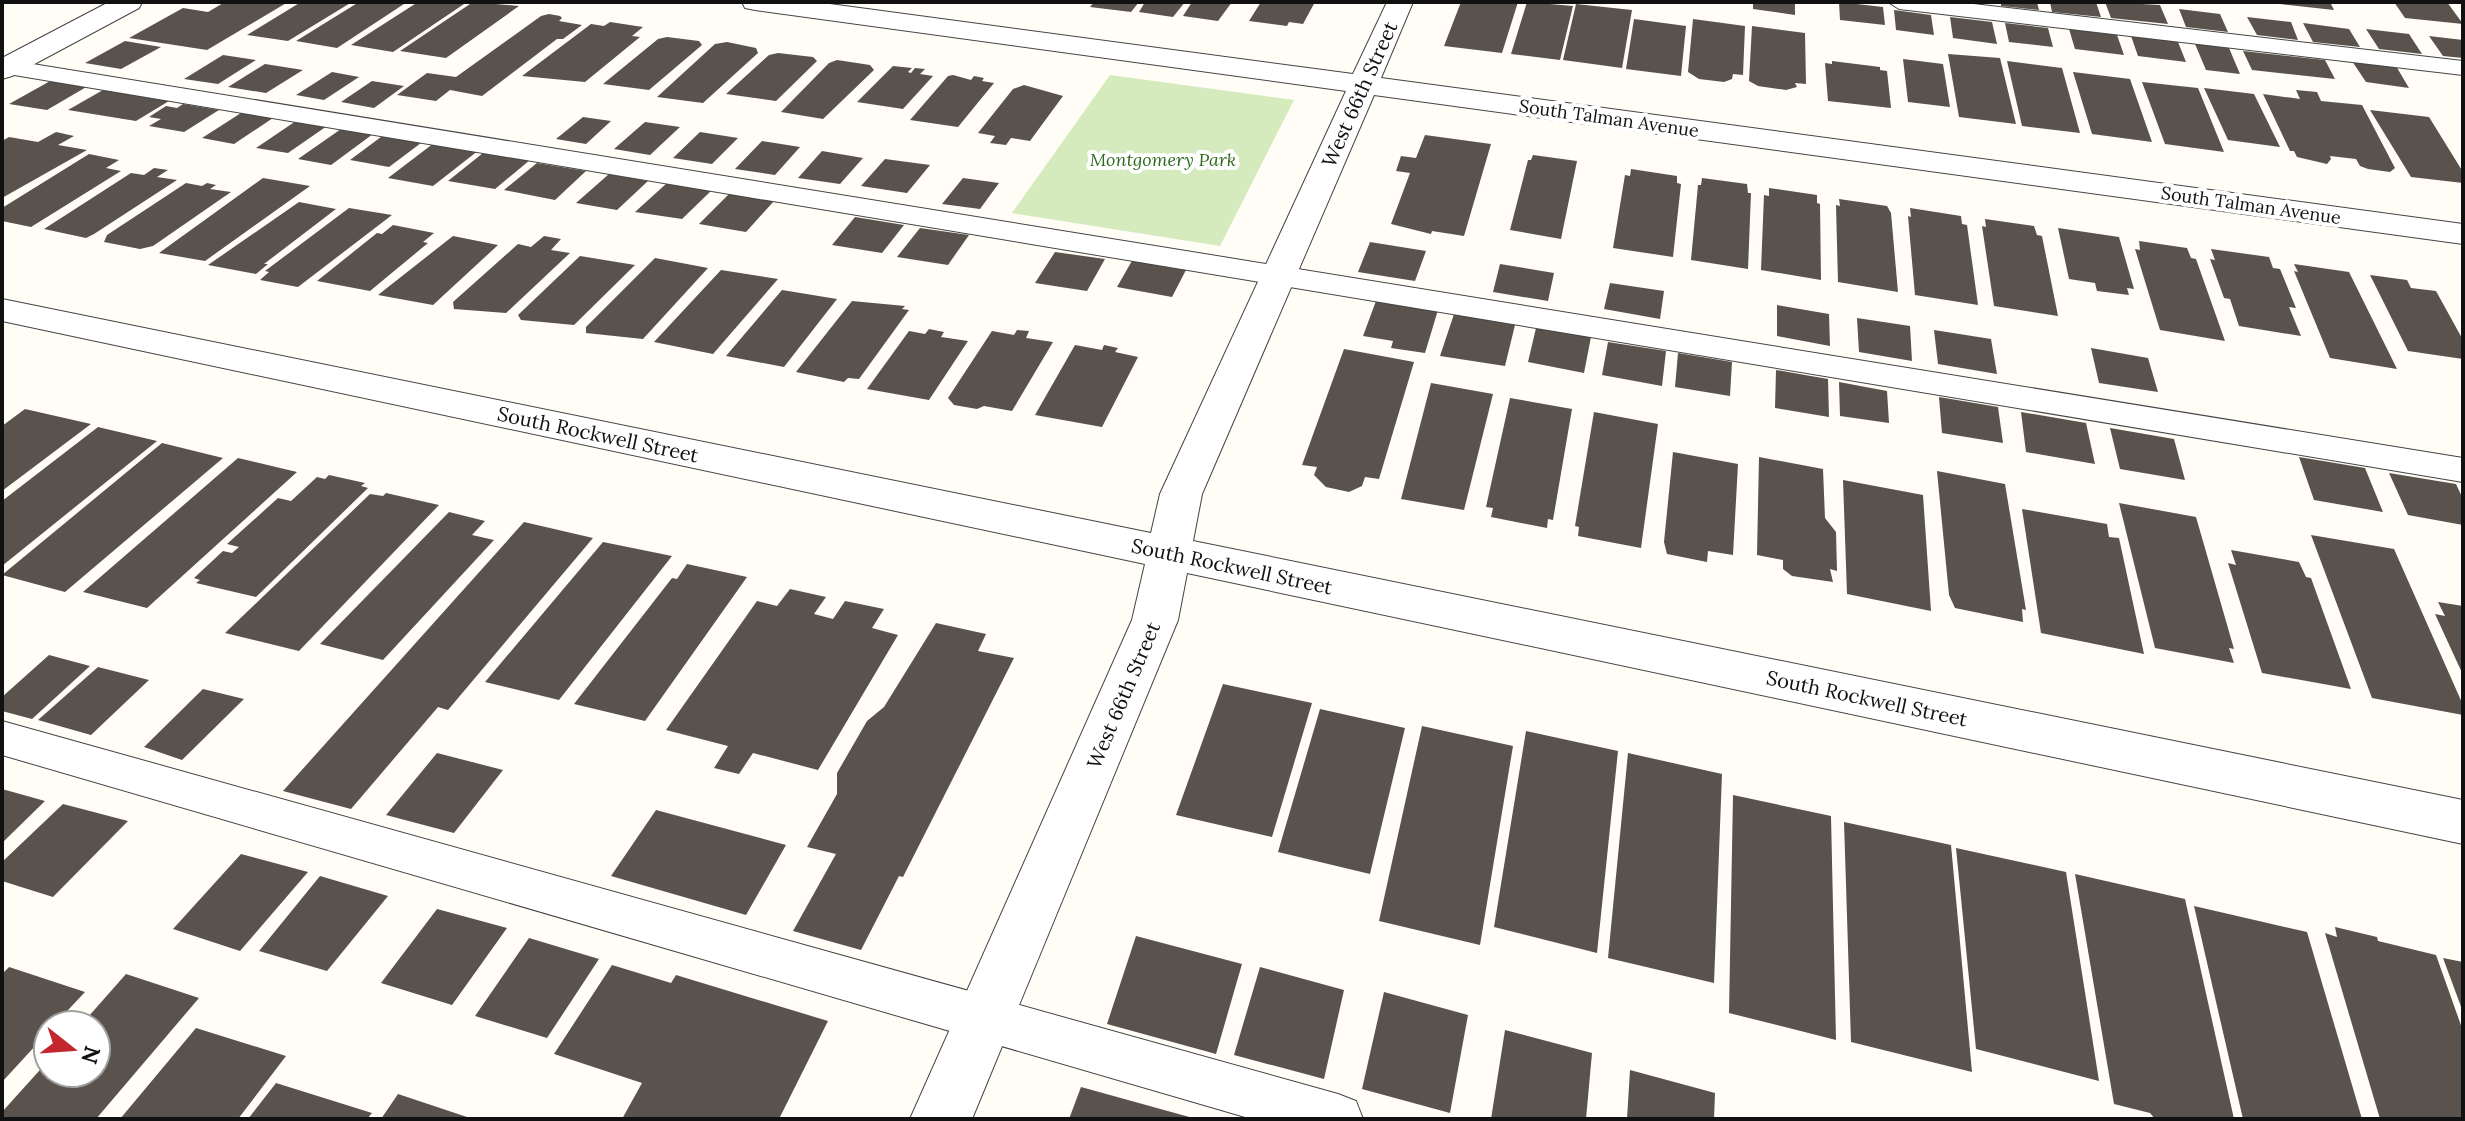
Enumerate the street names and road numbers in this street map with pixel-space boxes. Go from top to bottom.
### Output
street label: West 66th Street [1316,17,1402,171]
street label: South Talman Avenue [1518,94,1701,142]
street label: South Talman Avenue [2160,181,2343,229]
street label: South Rockwell Street [495,400,701,468]
street label: South Rockwell Street [1129,532,1335,600]
street label: West 66th Street [1081,618,1165,772]
street label: South Rockwell Street [1764,664,1970,732]

